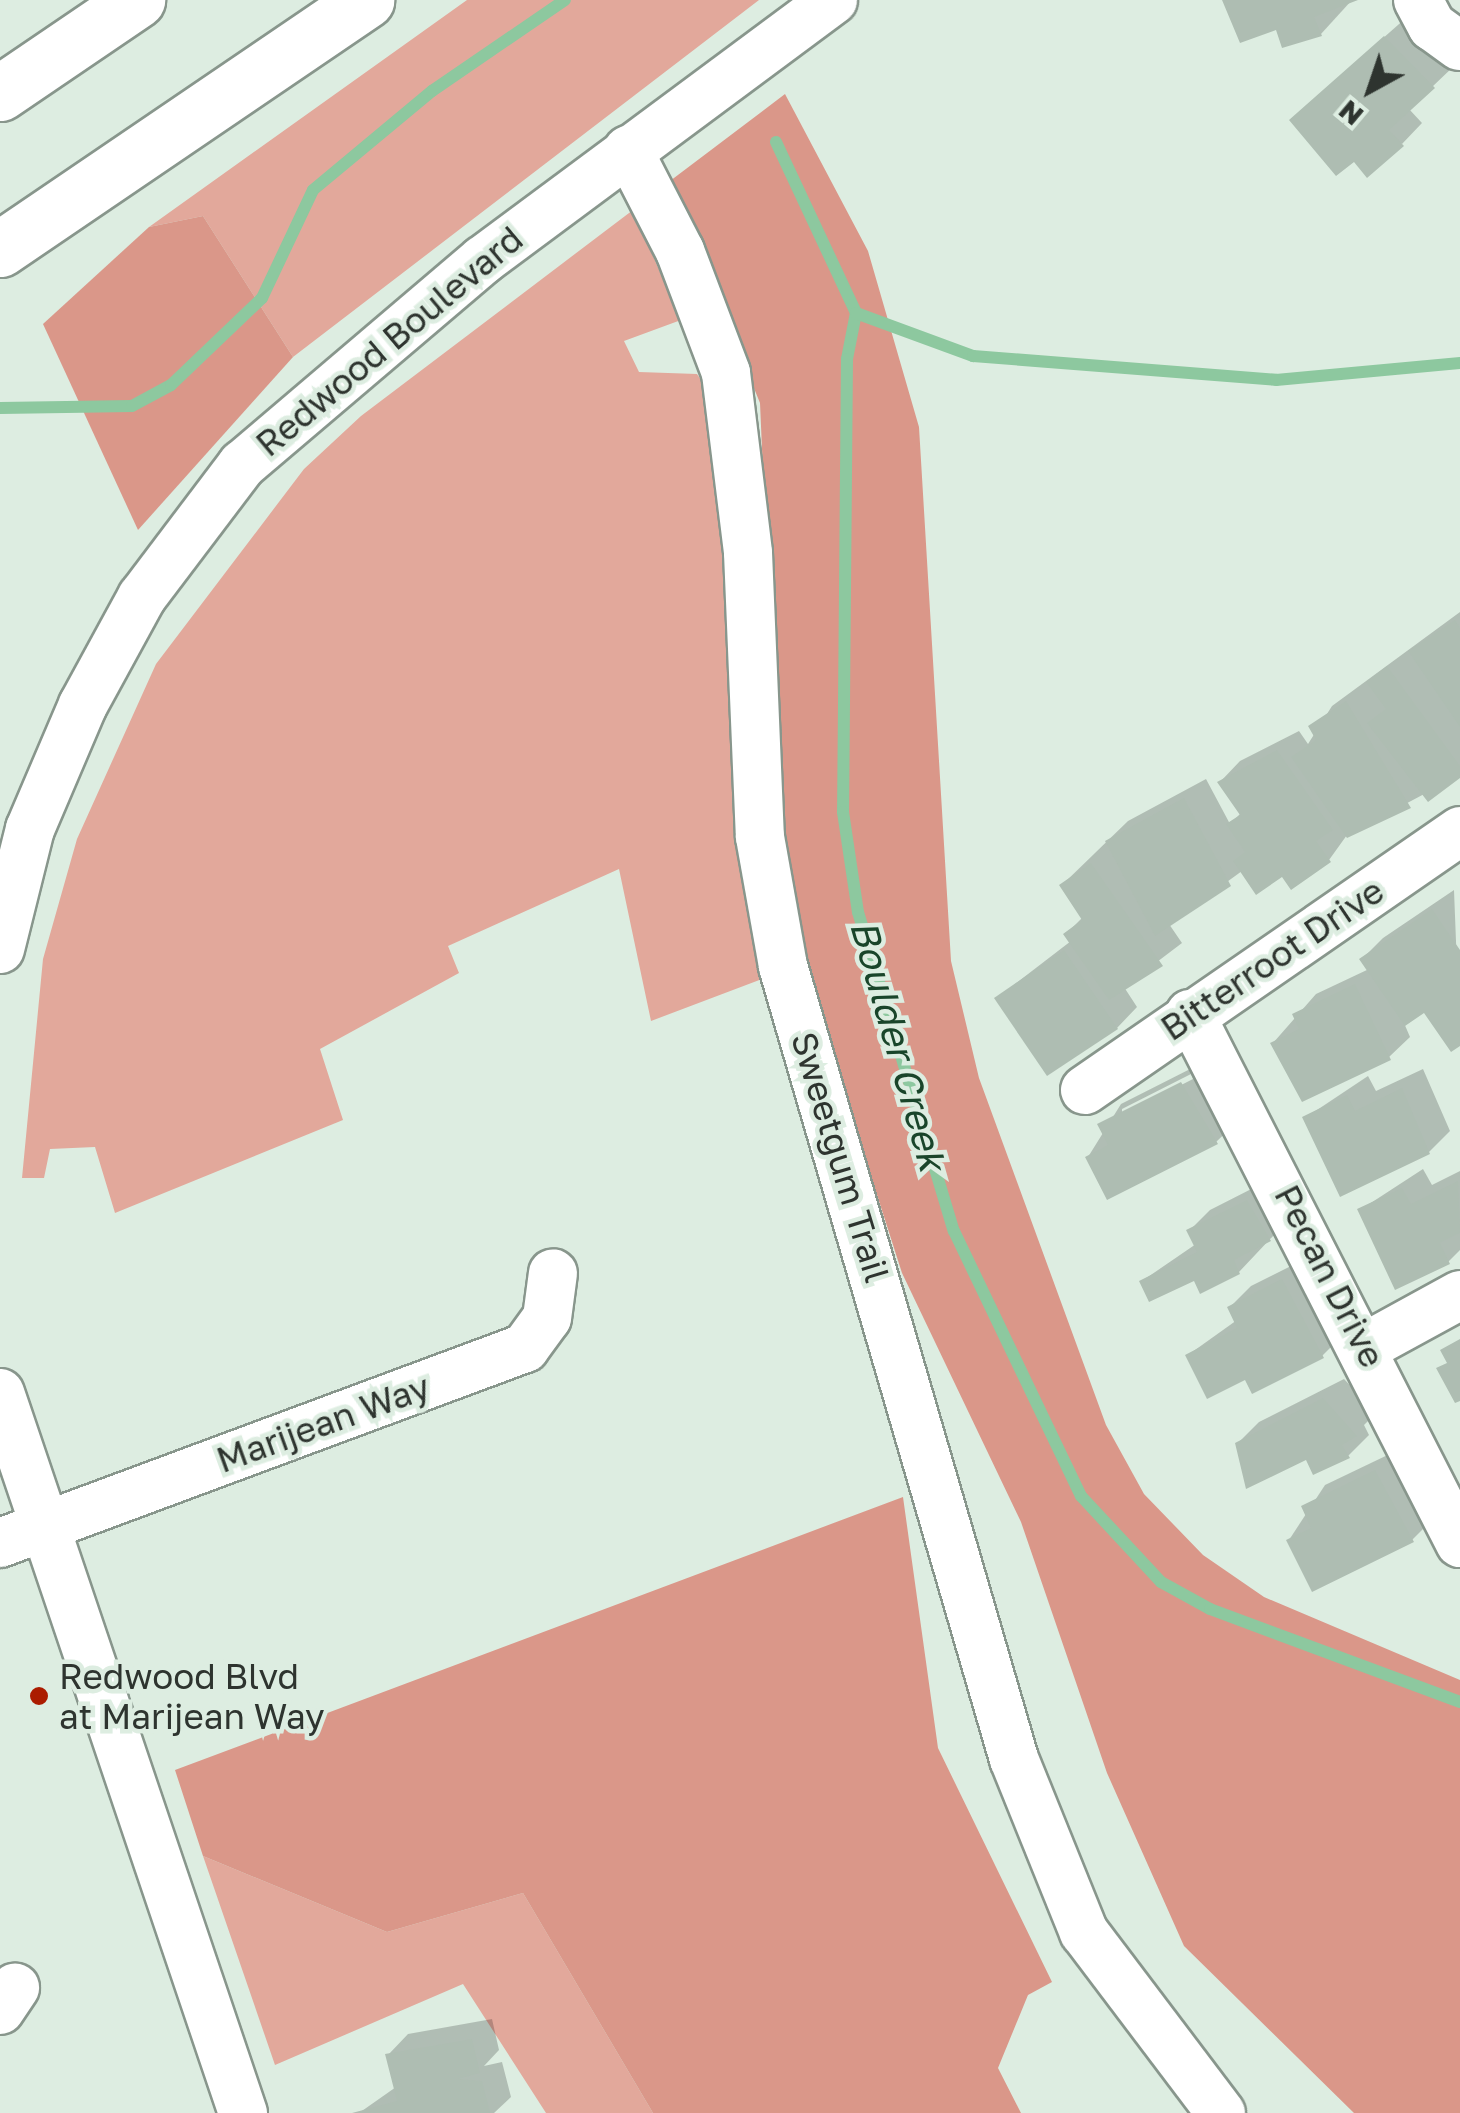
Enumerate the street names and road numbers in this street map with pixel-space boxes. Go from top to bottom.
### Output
street label: Redwood Boulevard [247,217,531,465]
street label: Bitterroot Drive [1153,869,1391,1049]
street label: Sweetgum Trail [783,1027,899,1287]
street label: Pecan Drive [1266,1178,1394,1374]
street label: Marijean Way [211,1365,435,1481]

